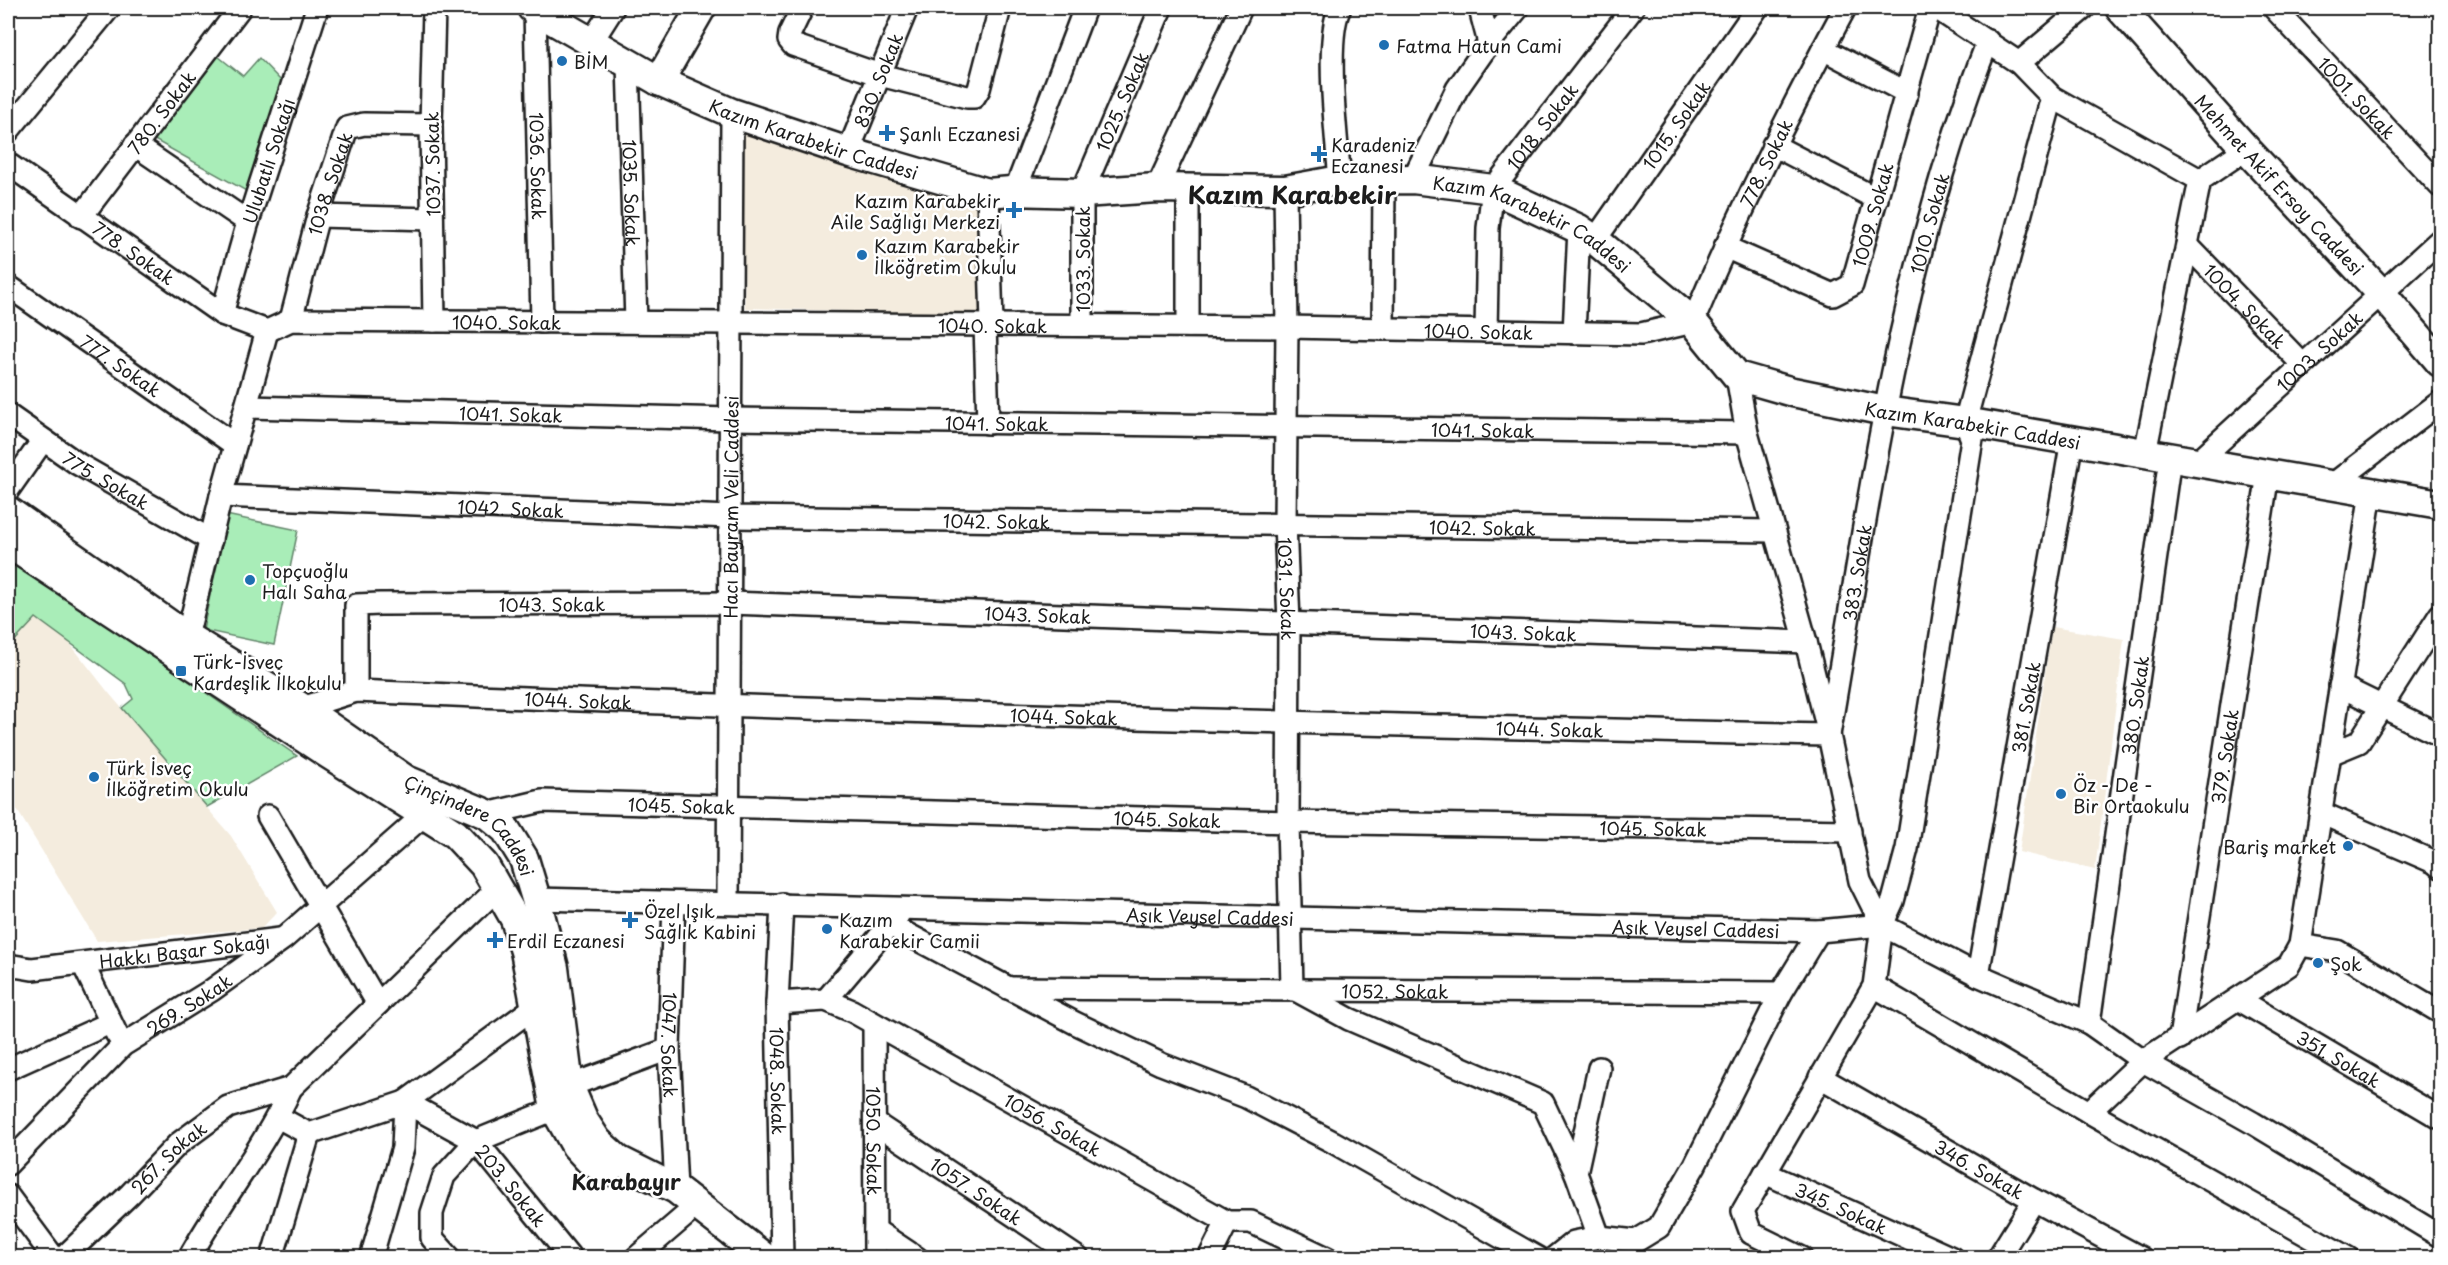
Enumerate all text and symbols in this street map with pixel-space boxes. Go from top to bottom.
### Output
street label: 830. Sokak [846,28,909,131]
place label: Fatma Hatun Cami [1396,32,1562,59]
marker: Fatma Hatun Cami [1377,38,1391,52]
street label: 1025. Sokak [1088,47,1155,155]
place label: BİM [574,48,608,75]
street label: 1001. Sokak [2312,50,2403,144]
marker: BİM [555,54,569,68]
street label: 780. Sokak [120,64,202,159]
street label: 1015. Sokak [1635,74,1716,174]
street label: 1018. Sokak [1500,77,1584,175]
street label: Mehmet Akif Ersoy Caddesi [2189,88,2371,281]
street label: Kazım Karabekir Caddesi [705,91,921,185]
street label: Ulubatlı Sokağı [235,94,301,227]
street label: 1037. Sokak [418,111,446,217]
street label: 1036. Sokak [524,112,553,220]
street label: 778. Sokak [1733,114,1799,211]
place label: Şanlı Eczanesi [899,120,1020,147]
marker: Şanlı Eczanesi [880,126,894,140]
street label: 1038. Sokak [300,128,358,238]
place label: Karadeniz Eczanesi [1331,131,1416,179]
street label: 1035. Sokak [617,139,647,247]
marker: Karadeniz Eczanesi [1312,147,1326,161]
street label: 1009. Sokak [1844,159,1899,270]
street label: Kazım Karabekir Caddesi [1431,168,1637,278]
street label: 1010. Sokak [1902,169,1955,277]
district label: Kazım Karabekir [1188,176,1397,212]
place label: Kazım Karabekir Aile Sağlığı Merkezi [831,187,1001,235]
marker: Kazım Karabekir Aile Sağlığı Merkezi [1005,201,1023,219]
street label: 1033. Sokak [1069,206,1096,312]
street label: 778. Sokak [87,214,181,291]
place label: Kazım Karabekir İlköğretim Okulu [874,232,1020,280]
marker: Kazım Karabekir İlköğretim Okulu [855,248,869,262]
street label: 1004. Sokak [2198,257,2293,354]
street label: 1003. Sokak [2270,304,2368,397]
street label: 1040. Sokak [452,308,561,335]
street label: 1040. Sokak [938,311,1047,339]
street label: 1040. Sokak [1424,316,1533,345]
street label: 777. Sokak [75,327,167,403]
street label: Kazım Karabekir Caddesi [1862,394,2083,455]
street label: Hacı Bayram Veli Caddesi [716,395,744,619]
street label: 1041. Sokak [459,399,563,428]
street label: 1041. Sokak [945,408,1049,437]
street label: 1041. Sokak [1431,415,1535,444]
street label: 775. Sokak [58,444,155,516]
street label: 1042. Sokak [457,492,565,524]
street label: 1042. Sokak [943,506,1050,535]
street label: 1042. Sokak [1429,513,1536,541]
street label: 383. Sokak [1835,522,1878,623]
street label: 1031. Sokak [1272,537,1303,640]
place label: Topçuoğlu Halı Saha [262,557,348,605]
marker: Topçuoğlu Halı Saha [243,573,257,587]
street label: 1043. Sokak [499,590,605,617]
street label: 1043. Sokak [984,599,1092,630]
street label: 1043. Sokak [1470,616,1577,647]
place label: Türk-İsveç Kardeşlik İlkokulu [193,648,342,696]
street label: 380. Sokak [2114,654,2155,757]
street label: 381. Sokak [2004,659,2046,755]
marker: Türk-İsveç Kardeşlik İlkokulu [174,664,188,678]
street label: 1044. Sokak [524,684,632,715]
street label: 1044. Sokak [1010,701,1118,731]
street label: 379. Sokak [2203,707,2245,806]
street label: 1044. Sokak [1496,714,1604,743]
place label: Türk İsveç İlköğretim Okulu [106,754,249,802]
street label: Çinçindere Caddesi [400,767,542,879]
marker: Türk İsveç İlköğretim Okulu [87,770,101,784]
place label: Öz - De - Bir Ortaokulu [2073,771,2189,819]
marker: Öz - De - Bir Ortaokulu [2054,787,2068,801]
street label: 1045. Sokak [628,790,735,820]
street label: 1045. Sokak [1113,804,1221,834]
street label: 1045. Sokak [1599,813,1707,842]
place label: Bariş market [2223,833,2336,860]
marker: Bariş market [2341,839,2355,853]
place label: Özel Işık Sağlık Kabini [644,897,756,945]
street label: Aşık Veysel Caddesi [1126,900,1294,931]
place label: Kazım Karabekir Camii [839,906,980,954]
marker: Özel Işık Sağlık Kabini [621,911,639,929]
street label: Aşık Veysel Caddesi [1611,912,1780,944]
marker: Kazım Karabekir Camii [820,922,834,936]
street label: Hakkı Başar Sokağı [98,927,271,974]
place label: Erdil Eczanesi [507,927,625,954]
marker: Erdil Eczanesi [488,933,502,947]
place label: Şok [2330,950,2362,977]
marker: Şok [2311,956,2325,970]
street label: 269. Sokak [141,967,237,1041]
street label: 1052. Sokak [1342,977,1448,1004]
street label: 1047. Sokak [655,992,685,1098]
street label: 351. Sokak [2292,1023,2386,1094]
street label: 1048. Sokak [764,1027,793,1135]
street label: 1050. Sokak [861,1086,888,1196]
street label: 1056. Sokak [1000,1086,1107,1162]
street label: 267. Sokak [124,1114,212,1200]
street label: 346. Sokak [1930,1132,2029,1205]
street label: 203. Sokak [470,1138,553,1232]
street label: 1057. Sokak [925,1150,1028,1231]
district label: Karabayır [571,1165,681,1197]
street label: 345. Sokak [1791,1175,1892,1241]

